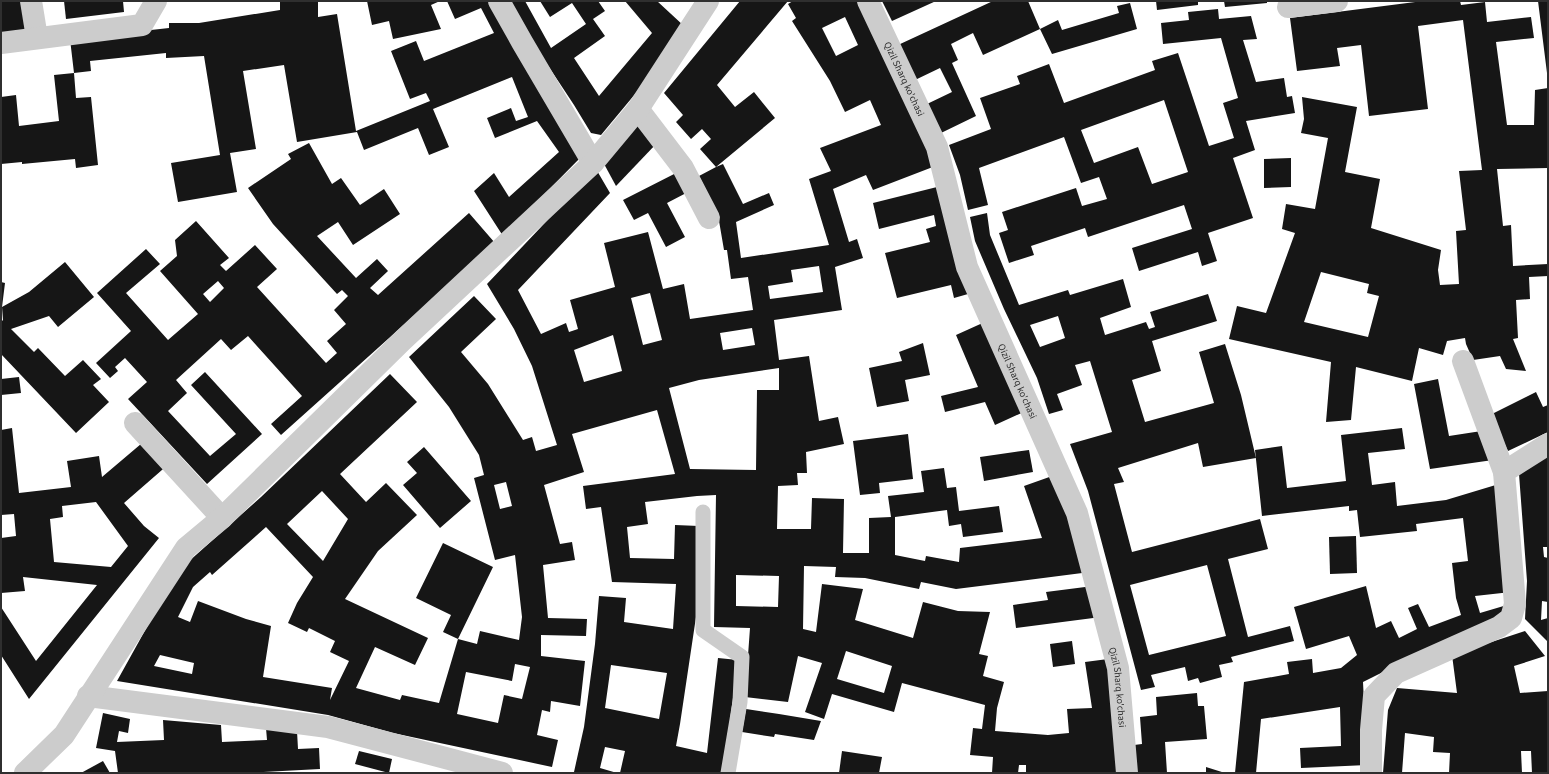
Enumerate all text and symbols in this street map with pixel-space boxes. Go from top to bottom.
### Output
street label: Qizil Sharq ko'chasi [880,40,927,119]
street label: Qizil Sharq ko'chasi [994,342,1040,421]
street label: Qizil Sharq ko'chasi [1105,646,1129,728]

